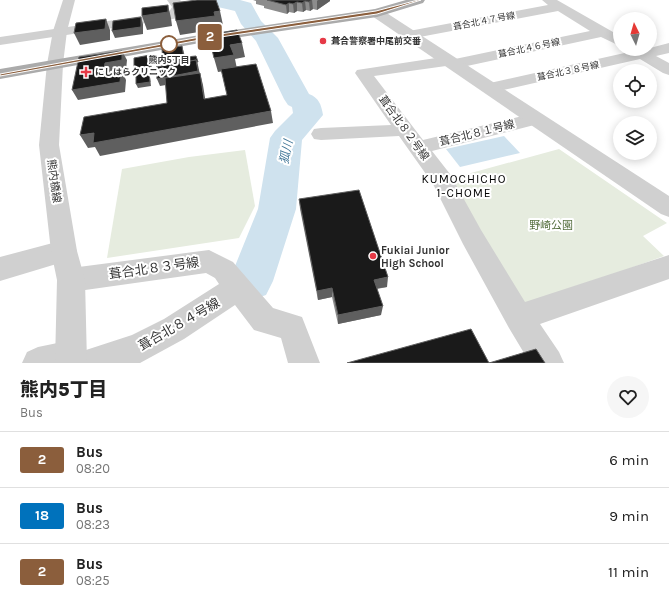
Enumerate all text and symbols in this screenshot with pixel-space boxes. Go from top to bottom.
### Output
street label: 葺合北４７号線 [452,10,517,32]
north arrow [613,12,657,56]
map controls [613,12,657,160]
line badge: 2 [197,24,223,50]
text: 2 [206,28,214,45]
marker: 熊内5丁目 [160,35,178,53]
marker: 葺合警察署中尾前交番 [318,36,328,46]
place label: 葺合警察署中尾前交番 [331,36,421,46]
street label: 葺合北４６号線 [497,36,562,59]
place label: 熊内5丁目 [148,54,190,65]
street label: 葺合北３８号線 [536,59,601,82]
button: locate [613,64,657,108]
marker: にしはらクリニック [80,66,92,78]
place label: にしはらクリニック [95,67,176,77]
street label: 葺合北８２号線 [376,93,432,163]
button: layers [613,116,657,160]
street label: 葺合北８１号線 [438,117,516,149]
water label: 狐川 [277,137,296,165]
street label: 熊内橋線 [45,158,63,204]
district label: KUMOCHICHO 1-CHOME [422,172,506,200]
park label: 野崎公園 [529,219,573,232]
place label: Fukiai Junior High School [381,244,450,270]
marker: Fukiai Junior High School [368,251,378,261]
street label: 葺合北８３号線 [108,254,200,282]
street label: 葺合北８４号線 [136,295,222,353]
button: heart [607,376,649,418]
text: 熊内5丁目 [20,379,107,401]
text: Bus [20,405,43,420]
text: Bus [76,443,103,461]
text: 2 [38,451,46,468]
text: 6 min [609,451,649,469]
text: 08:20 [76,461,110,476]
text: Bus [76,499,103,517]
text: 18 [35,507,49,524]
text: 9 min [609,507,649,525]
text: 08:23 [76,517,110,532]
text: Bus [76,555,103,573]
text: 2 [38,563,46,580]
text: 11 min [608,563,649,581]
text: 08:25 [76,573,110,588]

